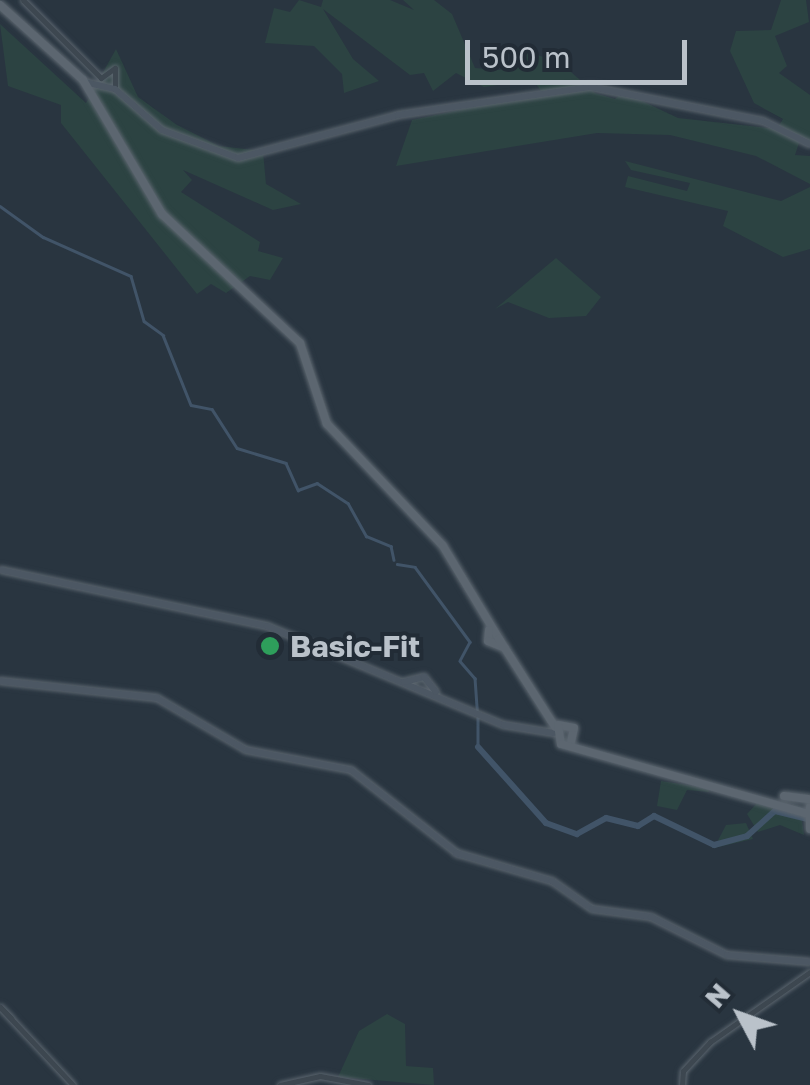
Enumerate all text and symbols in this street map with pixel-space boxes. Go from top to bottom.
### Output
scale bar [470,20,692,82]
text: 500 m [482,39,571,75]
place label: Basic-Fit [290,628,420,664]
marker: Basic-Fit [259,635,281,657]
north arrow [690,965,790,1065]
text: N [698,976,736,1014]

